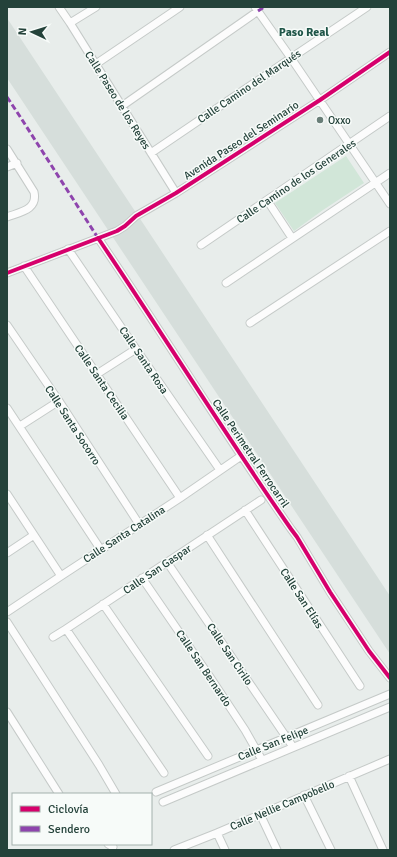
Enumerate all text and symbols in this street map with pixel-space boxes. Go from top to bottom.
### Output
north arrow [12,12,52,52]
district label: Paso Real [279,25,329,40]
text: N [16,27,29,36]
street label: Calle Camino del Marqués [195,47,304,126]
street label: Calle Paseo de los Reyes [82,49,153,152]
street label: Avenida Paseo del Seminario [181,98,301,183]
place label: Oxxo [328,114,351,127]
marker: Oxxo [315,115,325,125]
street label: Calle Camino de los Generales [234,136,359,226]
street label: Calle Santa Rosa [116,324,171,397]
street label: Calle Santa Cecilia [72,342,132,423]
street label: Calle Santa Socorro [42,383,103,468]
street label: Calle Perimetral Ferrocarril [209,397,292,510]
street label: Calle Santa Catalina [81,503,168,566]
street label: Calle San Gaspar [121,542,194,597]
street label: Calle San Elías [277,566,326,631]
street label: Calle San Cirilo [204,621,255,688]
street label: Calle San Bernardo [173,627,234,709]
street label: Calle San Felipe [236,723,310,764]
street label: Calle Nellie Campobello [228,777,337,833]
legend [12,793,152,845]
text: Ciclovía [48,802,89,817]
text: Sendero [48,822,90,837]

